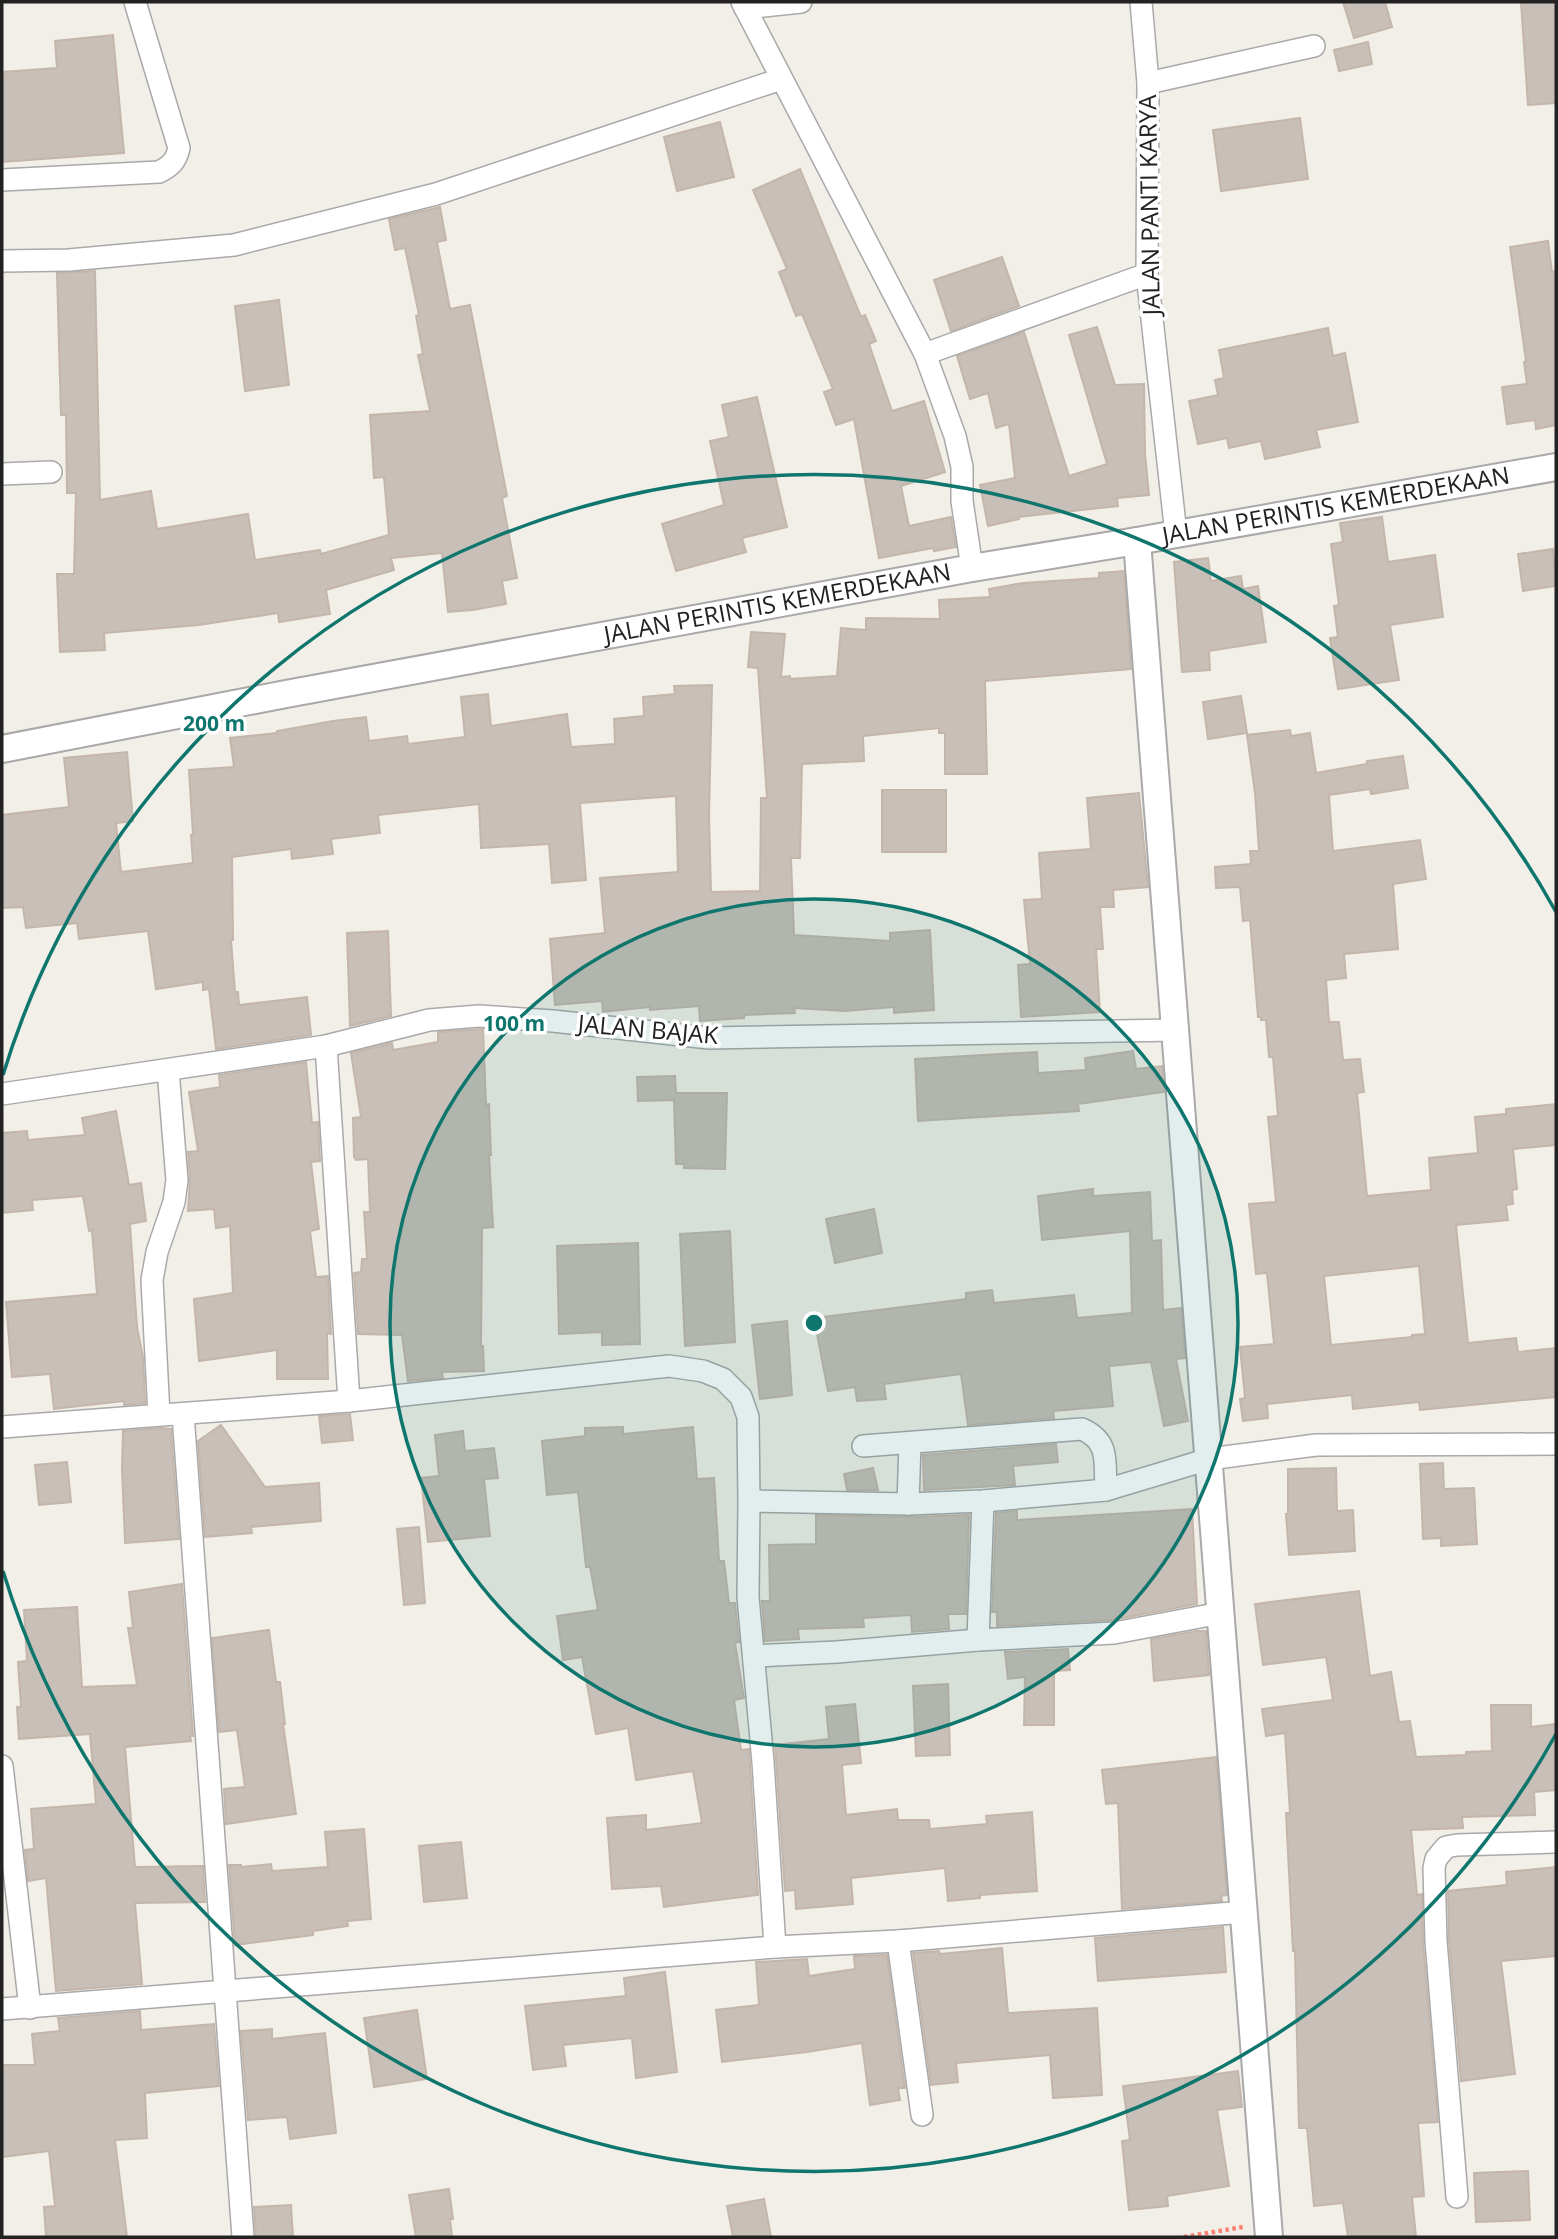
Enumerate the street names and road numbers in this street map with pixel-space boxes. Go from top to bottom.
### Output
street label: JALAN PANTI KARYA [1130,94,1167,318]
street label: JALAN PERINTIS KEMERDEKAAN [1158,458,1512,552]
street label: JALAN PERINTIS KEMERDEKAAN [599,554,953,651]
street label: JALAN BAJAK [575,1006,720,1051]

